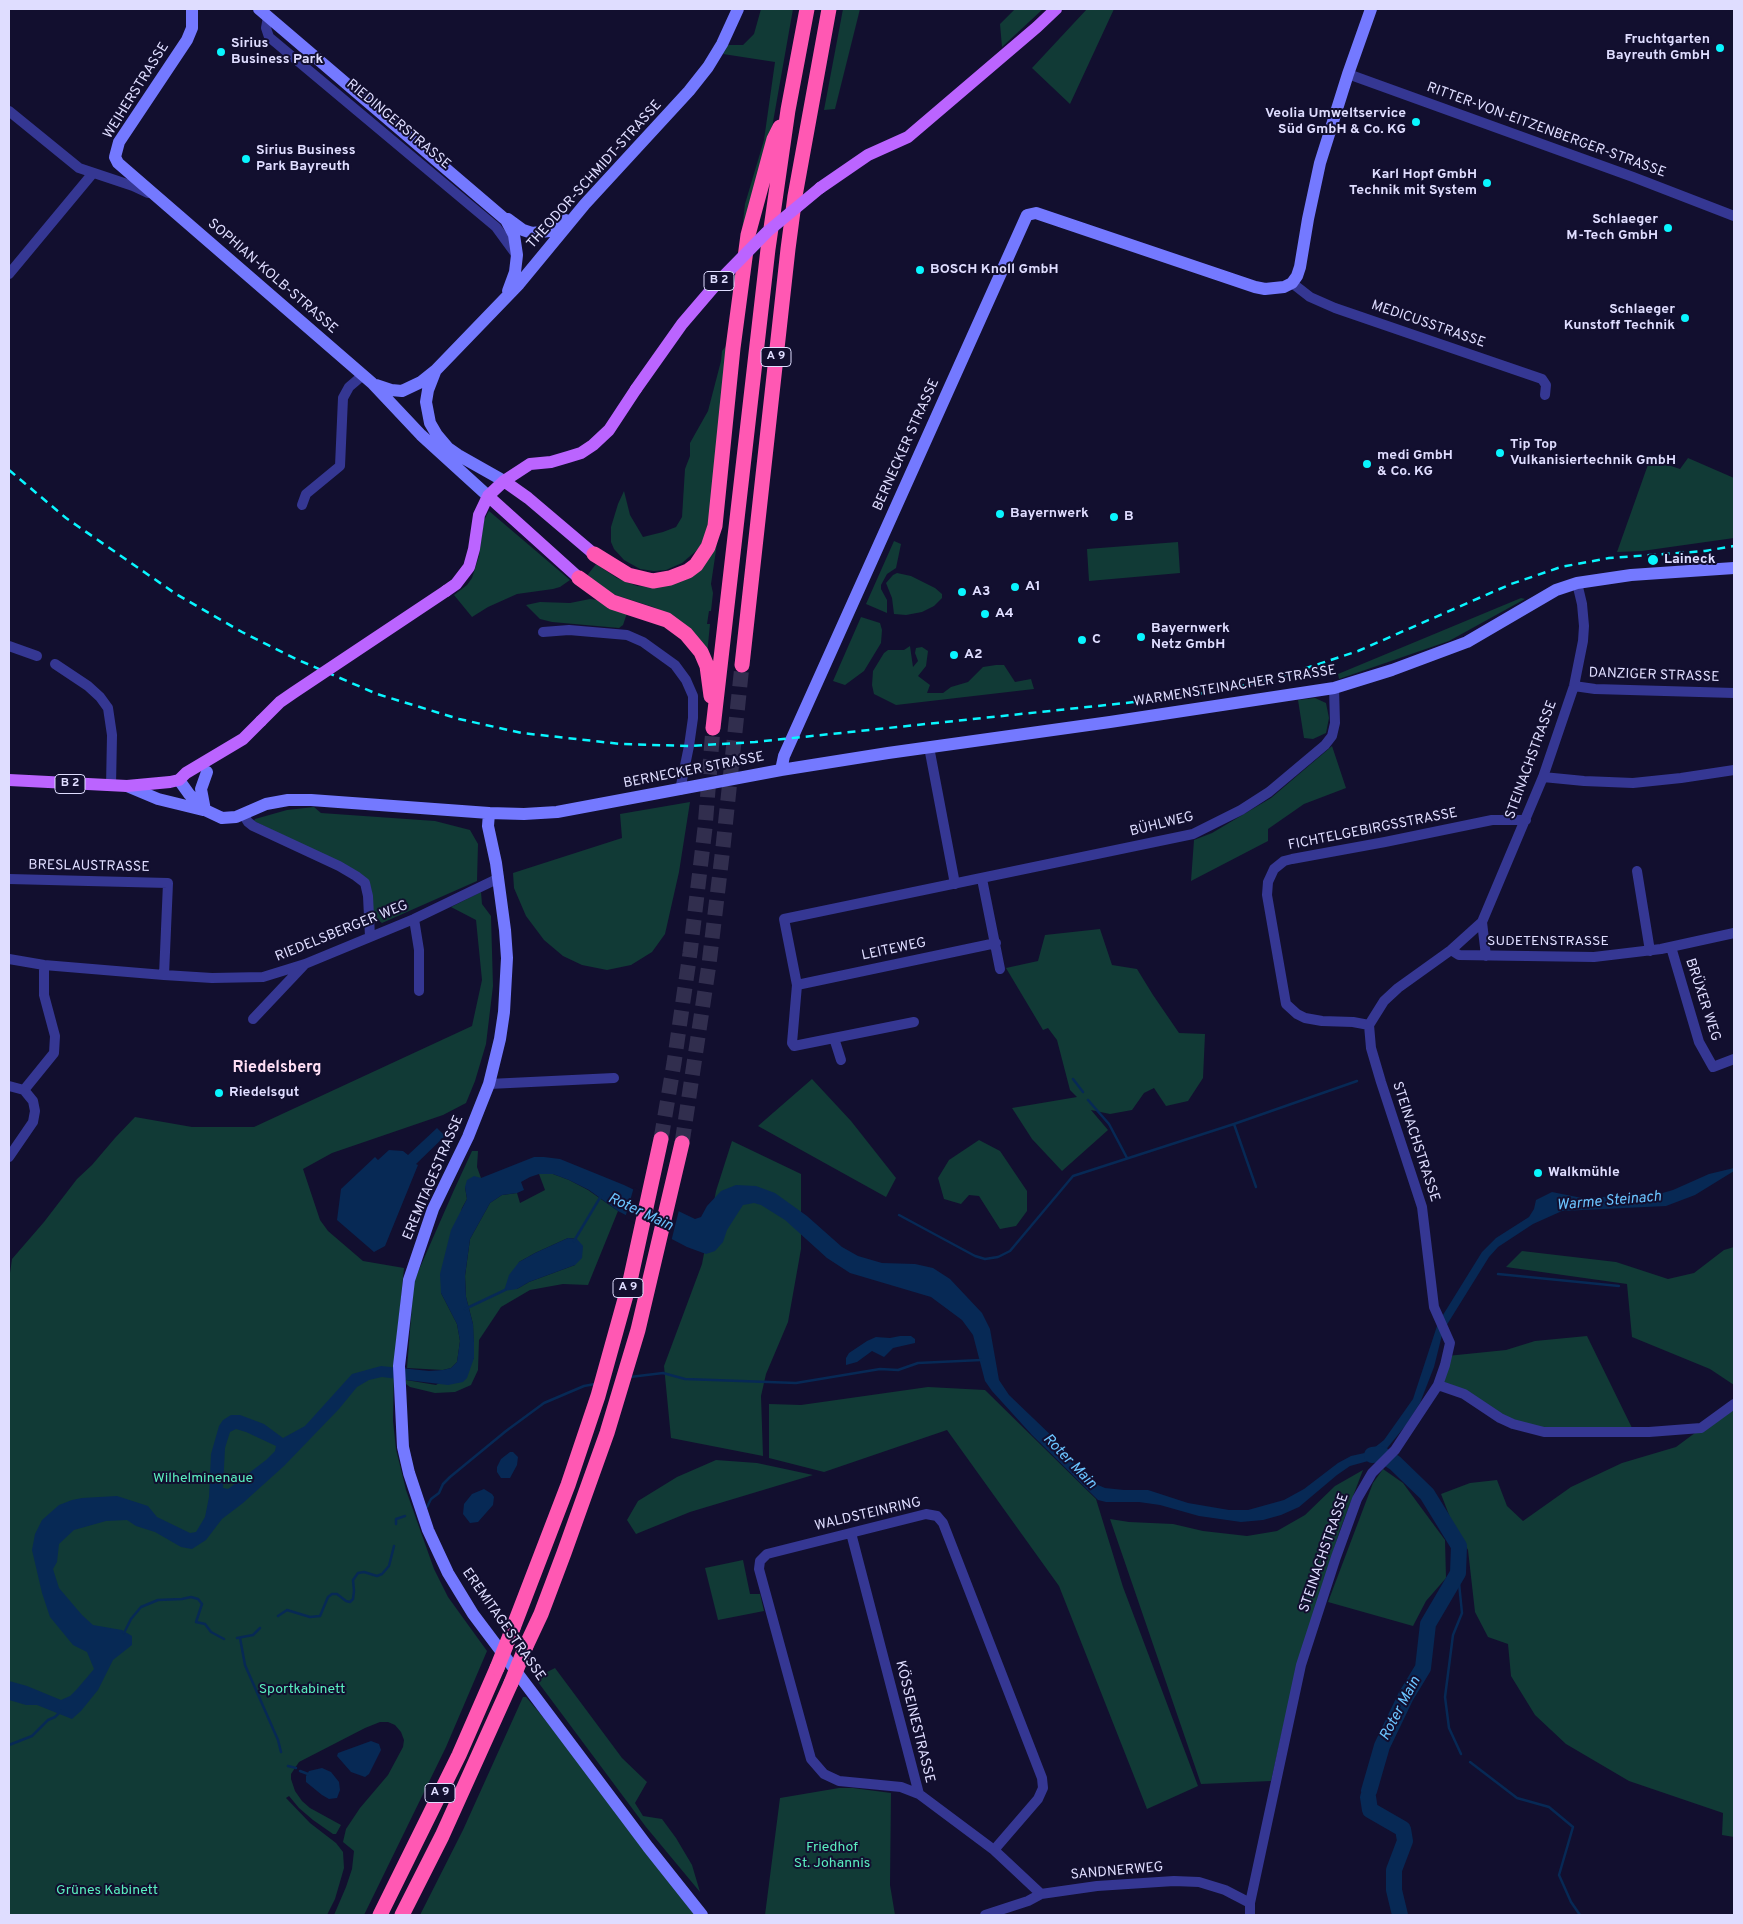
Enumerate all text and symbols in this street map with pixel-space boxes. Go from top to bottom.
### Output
place label: Fruchtgarten Bayreuth GmbH [1606,32,1710,64]
place label: Sirius Business Park [231,36,323,68]
street label: WEIHERSTRASSE [101,40,173,142]
marker: Fruchtgarten Bayreuth GmbH [1714,42,1726,54]
marker: Sirius Business Park [215,46,227,58]
street label: RIEDINGERSTRASSE [342,76,454,174]
street label: RITTER-VON-EITZENBERGER-STRASSE [1424,80,1668,182]
street label: THEODOR-SCHMIDT-STRASSE [524,97,666,253]
place label: Veolia Umweltservice Süd GmbH & Co. KG [1265,106,1406,138]
marker: Veolia Umweltservice Süd GmbH & Co. KG [1410,116,1422,128]
place label: Sirius Business Park Bayreuth [256,143,356,176]
marker: Sirius Business Park Bayreuth [240,153,252,165]
place label: Karl Hopf GmbH Technik mit System [1349,167,1477,200]
marker: Karl Hopf GmbH Technik mit System [1481,177,1493,189]
place label: Schlaeger M-Tech GmbH [1566,212,1658,244]
street label: SOPHIAN-KOLB-STRASSE [204,216,340,338]
marker: Schlaeger M-Tech GmbH [1662,222,1674,234]
place label: BOSCH Knoll GmbH [930,262,1059,278]
marker: BOSCH Knoll GmbH [914,264,926,276]
road number: B 2 [704,272,734,290]
street label: MEDICUSSTRASSE [1369,298,1487,352]
place label: Schlaeger Kunstoff Technik [1564,302,1675,334]
marker: Schlaeger Kunstoff Technik [1679,312,1691,324]
road number: A 9 [761,348,791,367]
street label: BERNECKER STRASSE [870,376,944,514]
place label: Tip Top Vulkanisiertechnik GmbH [1510,437,1676,470]
marker: Tip Top Vulkanisiertechnik GmbH [1494,447,1506,459]
place label: medi GmbH & Co. KG [1377,448,1453,481]
marker: medi GmbH & Co. KG [1361,458,1373,470]
place label: Bayernwerk [1010,506,1089,522]
marker: Bayernwerk [994,508,1006,520]
place label: B [1124,509,1134,525]
marker: B [1108,511,1120,523]
place label: Laineck [1664,552,1715,568]
marker: Laineck [1646,553,1660,567]
place label: A1 [1025,579,1040,595]
marker: A1 [1009,581,1021,593]
place label: A3 [972,584,990,600]
marker: A3 [956,586,968,598]
place label: A4 [995,606,1014,622]
marker: A4 [979,608,991,620]
place label: Bayernwerk Netz GmbH [1151,621,1230,654]
marker: Bayernwerk Netz GmbH [1135,631,1147,643]
place label: C [1092,632,1101,648]
marker: C [1076,634,1088,646]
place label: A2 [964,647,983,663]
marker: A2 [948,649,960,661]
street label: WARMENSTEINACHER STRASSE [1132,663,1338,711]
street label: DANZIGER STRASSE [1588,665,1720,687]
street label: STEINACHSTRASSE [1503,698,1561,822]
street label: BERNECKER STRASSE [622,749,766,793]
road number: B 2 [55,774,85,794]
street label: FICHTELGEBIRGSSTRASSE [1287,805,1459,855]
street label: BÜHLWEG [1128,809,1196,841]
street label: BRESLAUSTRASSE [28,858,150,876]
street label: RIEDELSBERGER WEG [273,898,411,966]
street label: SUDETENSTRASSE [1487,934,1609,950]
street label: LEITEWEG [860,935,928,965]
street label: BRÜXER WEG [1681,956,1723,1044]
district label: Riedelsberg [232,1059,322,1079]
street label: STEINACHSTRASSE [1388,1080,1442,1204]
place label: Riedelsgut [229,1085,299,1101]
marker: Riedelsgut [213,1087,225,1099]
street label: EREMITAGESTRASSE [400,1113,468,1243]
place label: Walkmühle [1548,1165,1620,1181]
marker: Walkmühle [1532,1167,1544,1179]
water label: Warme Steinach [1556,1188,1662,1216]
water label: Roter Main [605,1190,675,1236]
road number: A 9 [613,1278,643,1298]
water label: Roter Main [1038,1431,1100,1493]
park label: Wilhelminenaue [153,1471,253,1487]
street label: STEINACHSTRASSE [1297,1491,1353,1615]
street label: WALDSTEINRING [813,1495,923,1535]
street label: EREMITAGESTRASSE [458,1565,548,1685]
street label: KÖSSEINESTRASSE [891,1659,937,1785]
water label: Roter Main [1377,1674,1425,1744]
park label: Sportkabinett [259,1682,345,1698]
road number: A 9 [425,1784,455,1802]
park label: Friedhof St. Johannis [794,1840,870,1872]
street label: SANDNERWEG [1070,1860,1164,1884]
park label: Grünes Kabinett [56,1883,158,1899]

